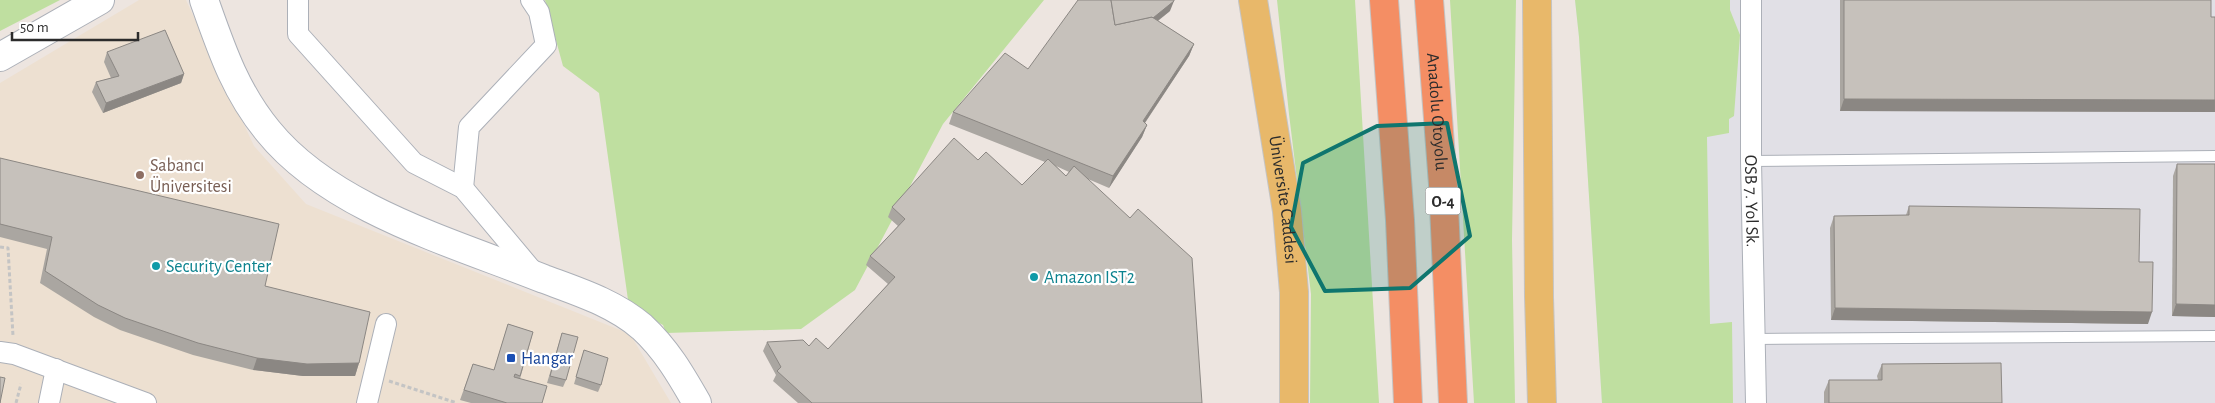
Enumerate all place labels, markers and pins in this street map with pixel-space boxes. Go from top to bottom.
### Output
place label: Sabancı Üniversitesi [150,157,232,196]
marker: Sabancı Üniversitesi [134,169,146,181]
place label: Security Center [166,258,271,276]
marker: Security Center [150,260,162,272]
place label: Amazon IST2 [1044,269,1135,287]
marker: Amazon IST2 [1028,271,1040,283]
place label: Hangar [521,350,573,368]
marker: Hangar [505,352,517,364]

